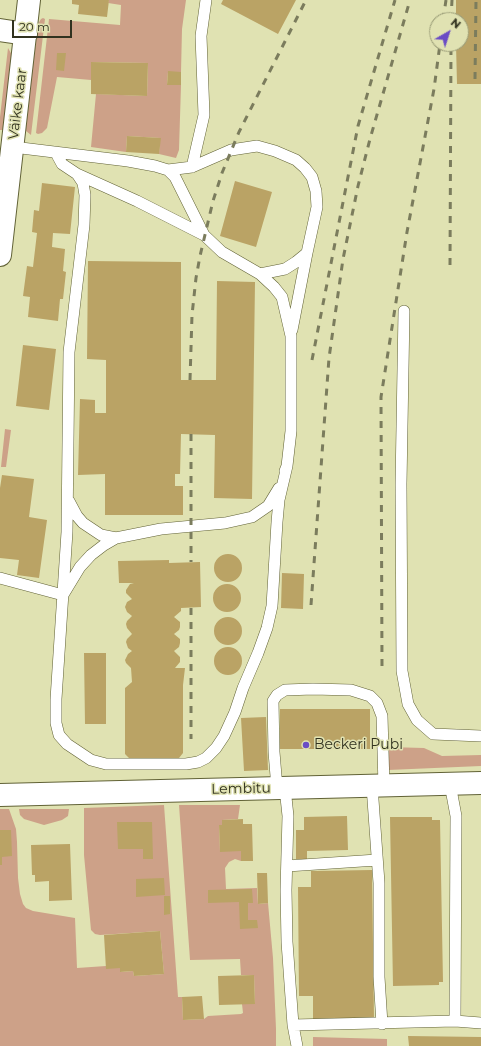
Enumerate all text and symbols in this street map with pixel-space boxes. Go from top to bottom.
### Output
scale bar [14,12,74,38]
north arrow [429,12,469,52]
text: N [448,15,464,32]
text: 20 m [19,19,50,34]
street label: Väike kaar [5,67,31,141]
place label: Beckeri Pubi [314,737,403,753]
marker: Beckeri Pubi [301,740,311,750]
street label: Lembitu [211,780,271,798]

